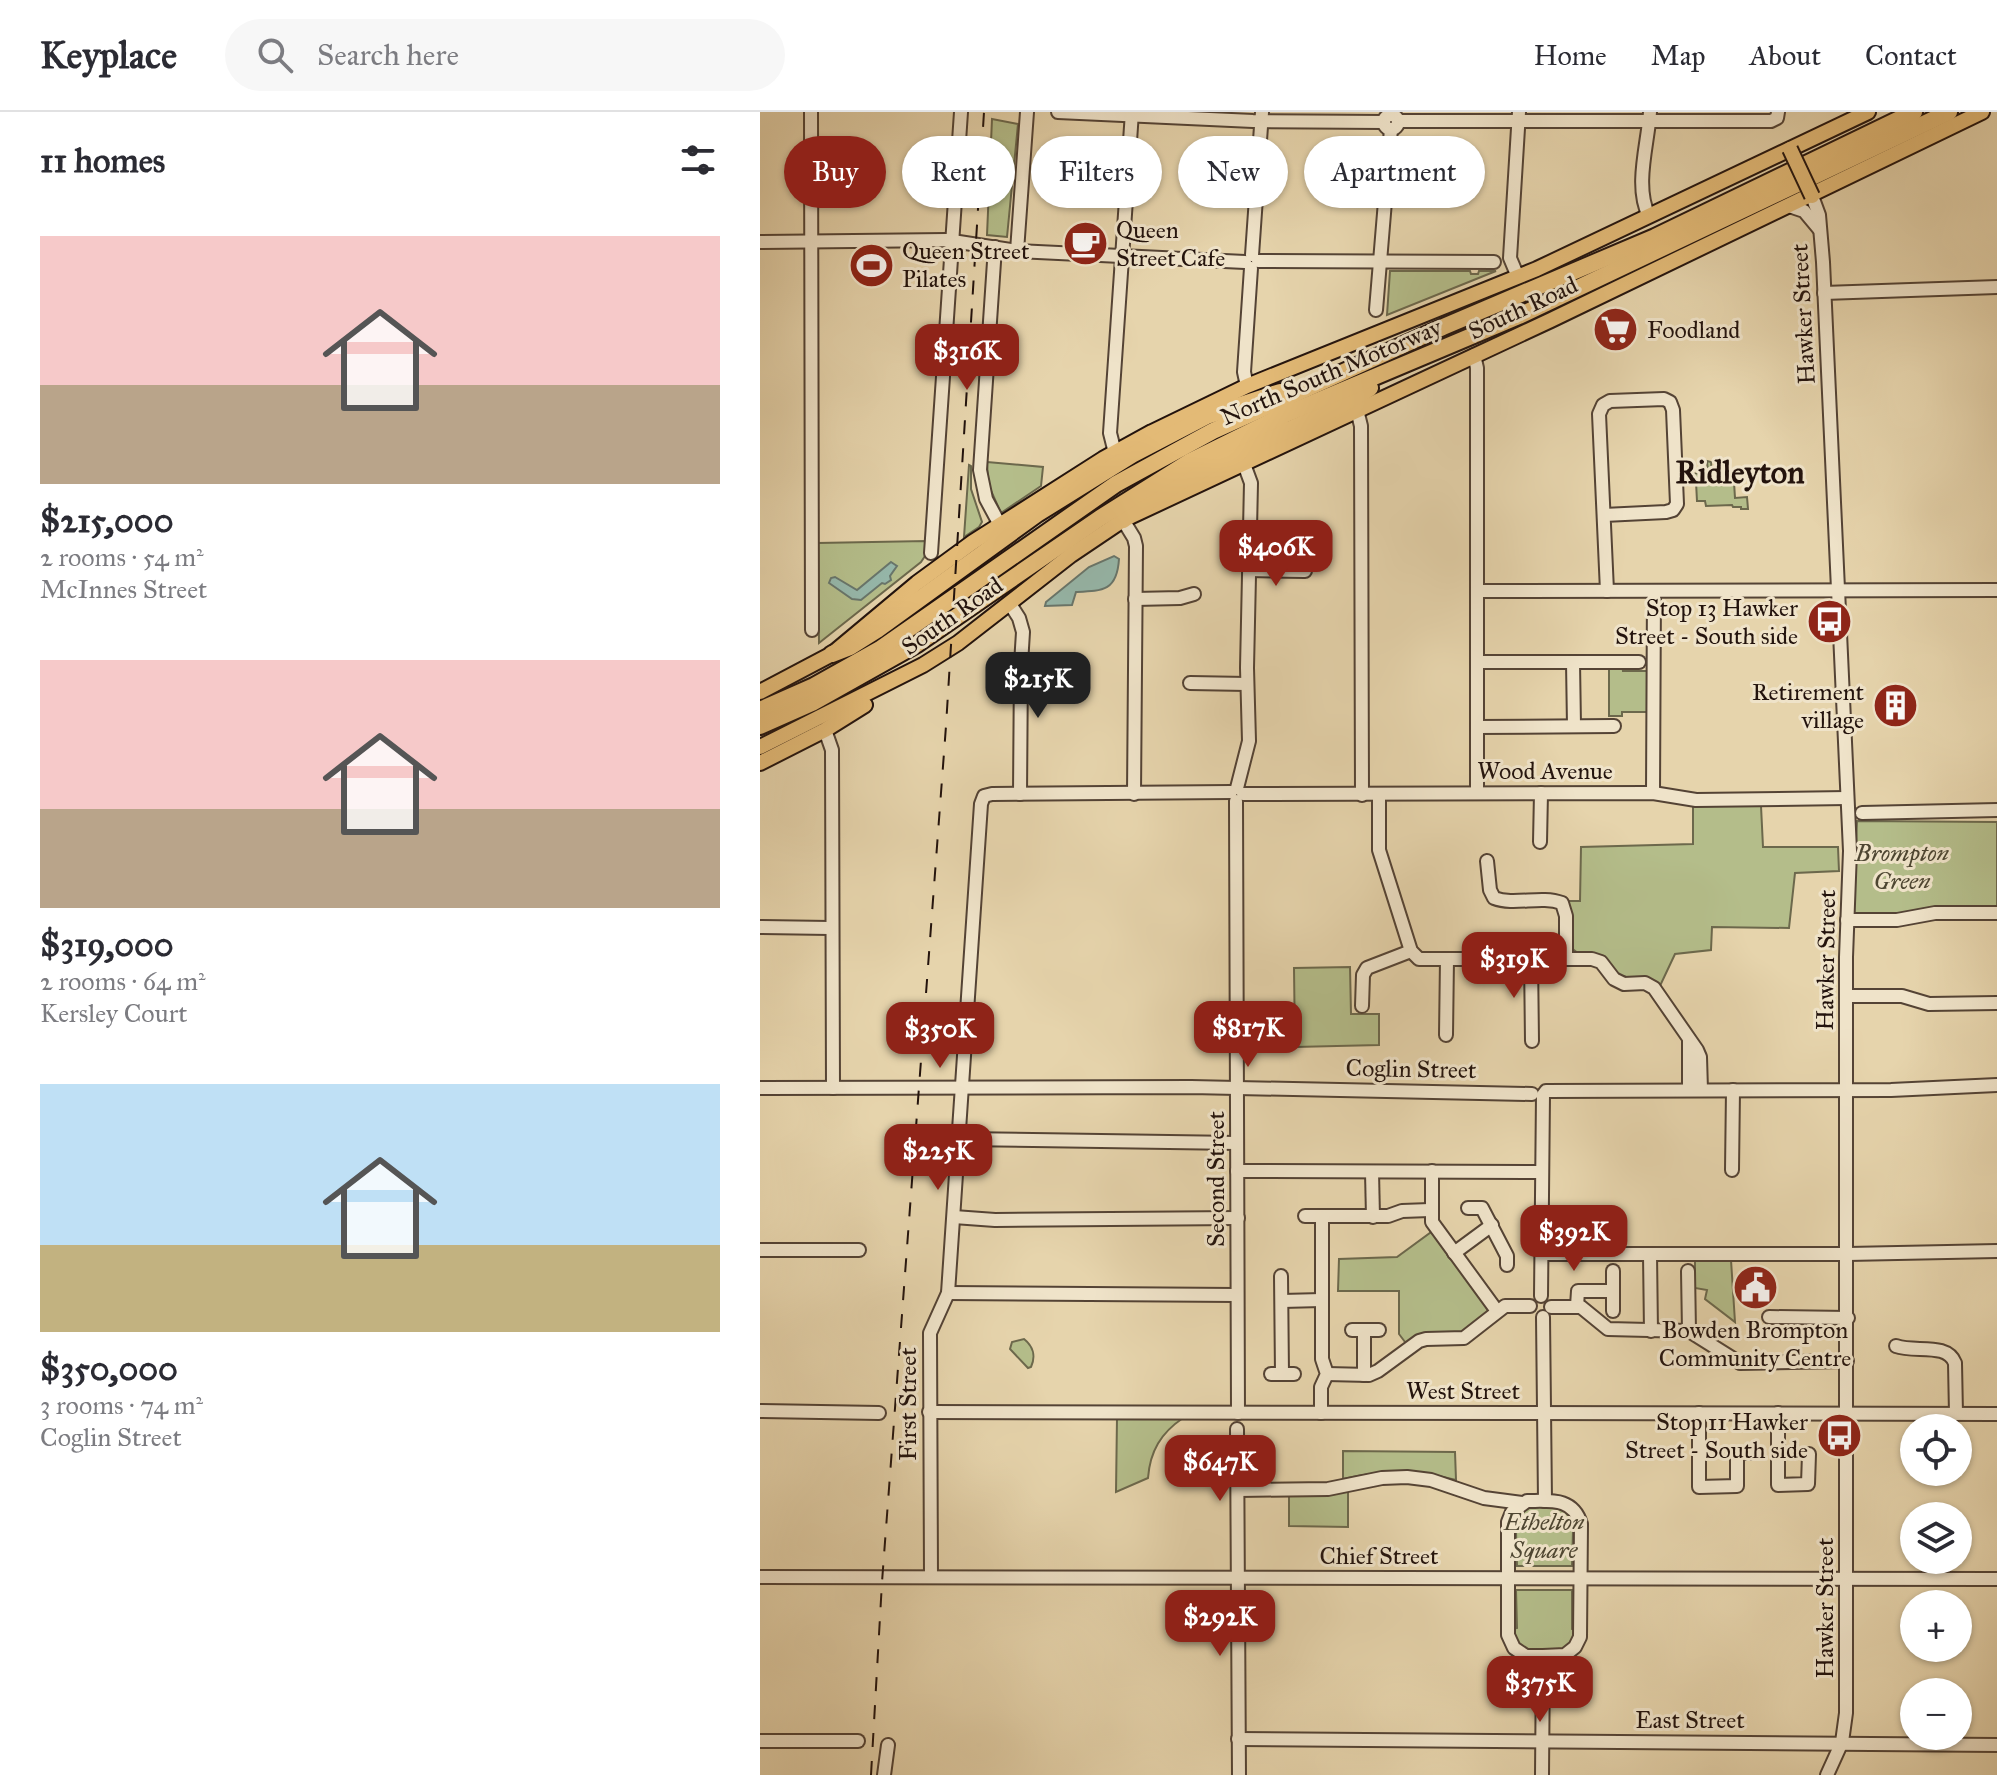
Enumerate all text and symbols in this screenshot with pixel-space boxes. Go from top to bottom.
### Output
search box [225,19,785,91]
text: Keyplace [40,32,177,78]
icon: search [253,33,297,77]
text: Search here [317,37,459,73]
text: Home [1534,38,1607,73]
text: Map [1651,38,1705,73]
text: About [1749,38,1821,73]
text: Contact [1865,38,1957,73]
chip: Buy [784,136,886,208]
chip: Rent [902,136,1015,208]
chip: Filters [1031,136,1162,208]
chip: New [1178,136,1288,208]
chip: Apartment [1304,136,1485,208]
icon: filters [676,138,720,182]
text: 11 homes [40,140,165,181]
place label: Queen Street Cafe [1116,215,1225,273]
cafe icon: Queen Street Cafe [1061,220,1109,268]
place label: Queen Street Pilates [902,236,1030,294]
sports icon: Queen Street Pilates [847,241,895,289]
street label: Hawker Street [1784,242,1822,385]
street label: South Road [1464,270,1582,346]
icon: home [308,288,452,432]
supermarket icon: Foodland [1592,306,1640,354]
street label: North South Motorway [1216,312,1447,432]
place label: Foodland [1647,315,1740,345]
pin: $316K [911,324,1023,392]
text: $316K [933,334,1001,366]
district label: Ridleyton [1676,453,1805,492]
text: $215,000 [40,500,173,541]
pin: $406K [1220,520,1332,588]
text: $406K [1238,530,1315,562]
text: 2 rooms · 54 m² [40,541,204,573]
street label: South Road [895,570,1009,662]
text: McInnes Street [40,573,207,605]
place label: Stop 13 Hawker Street - South side [1615,593,1798,651]
bus stop icon: Stop 13 Hawker Street - South side [1805,598,1853,646]
pin: $215K [982,652,1094,720]
text: $215K [1003,662,1073,694]
place label: Retirement village [1752,677,1865,735]
building icon: Retirement village [1871,682,1919,730]
icon: home [308,712,452,856]
street label: Wood Avenue [1477,756,1613,786]
park label: Brompton Green [1854,838,1950,896]
street label: Hawker Street [1810,889,1842,1031]
text: $319,000 [40,924,174,965]
pin: $319K [1458,932,1570,1000]
text: $319K [1480,942,1548,974]
text: 2 rooms · 64 m² [40,965,206,997]
text: Kersley Court [40,997,187,1029]
pin: $817K [1192,1001,1304,1069]
pin: $350K [884,1002,996,1070]
text: $817K [1212,1011,1284,1043]
text: $350K [904,1012,976,1044]
street label: Coglin Street [1345,1053,1477,1085]
street label: Second Street [1201,1110,1231,1247]
pin: $225K [882,1124,994,1192]
text: $225K [902,1134,974,1166]
icon: home [308,1136,452,1280]
pin: $392K [1518,1205,1630,1273]
text: $392K [1538,1215,1610,1247]
public building icon: Bowden Brompton Community Centre [1731,1264,1779,1312]
place label: Bowden Brompton Community Centre [1659,1315,1851,1373]
street label: First Street [893,1347,923,1461]
text: $350,000 [40,1348,178,1389]
street label: West Street [1406,1376,1520,1406]
text: 3 rooms · 74 m² [40,1389,203,1421]
place label: Stop 11 Hawker Street - South side [1625,1407,1808,1465]
bus stop icon: Stop 11 Hawker Street - South side [1815,1412,1863,1460]
map controls [1900,1414,1972,1750]
button: locate [1900,1414,1972,1486]
text: Coglin Street [40,1421,182,1453]
pin: $647K [1164,1435,1276,1503]
text: $647K [1183,1445,1257,1477]
button: layers [1900,1502,1972,1574]
park label: Ethelton Square [1503,1507,1585,1565]
street label: Hawker Street [1810,1537,1840,1679]
street label: Chief Street [1319,1541,1439,1571]
pin: $292K [1164,1590,1276,1658]
button: + [1900,1590,1972,1662]
text: $292K [1183,1600,1257,1632]
pin: $375K [1484,1656,1596,1724]
text: $375K [1505,1666,1575,1698]
button: − [1900,1678,1972,1750]
street label: East Street [1635,1705,1745,1735]

